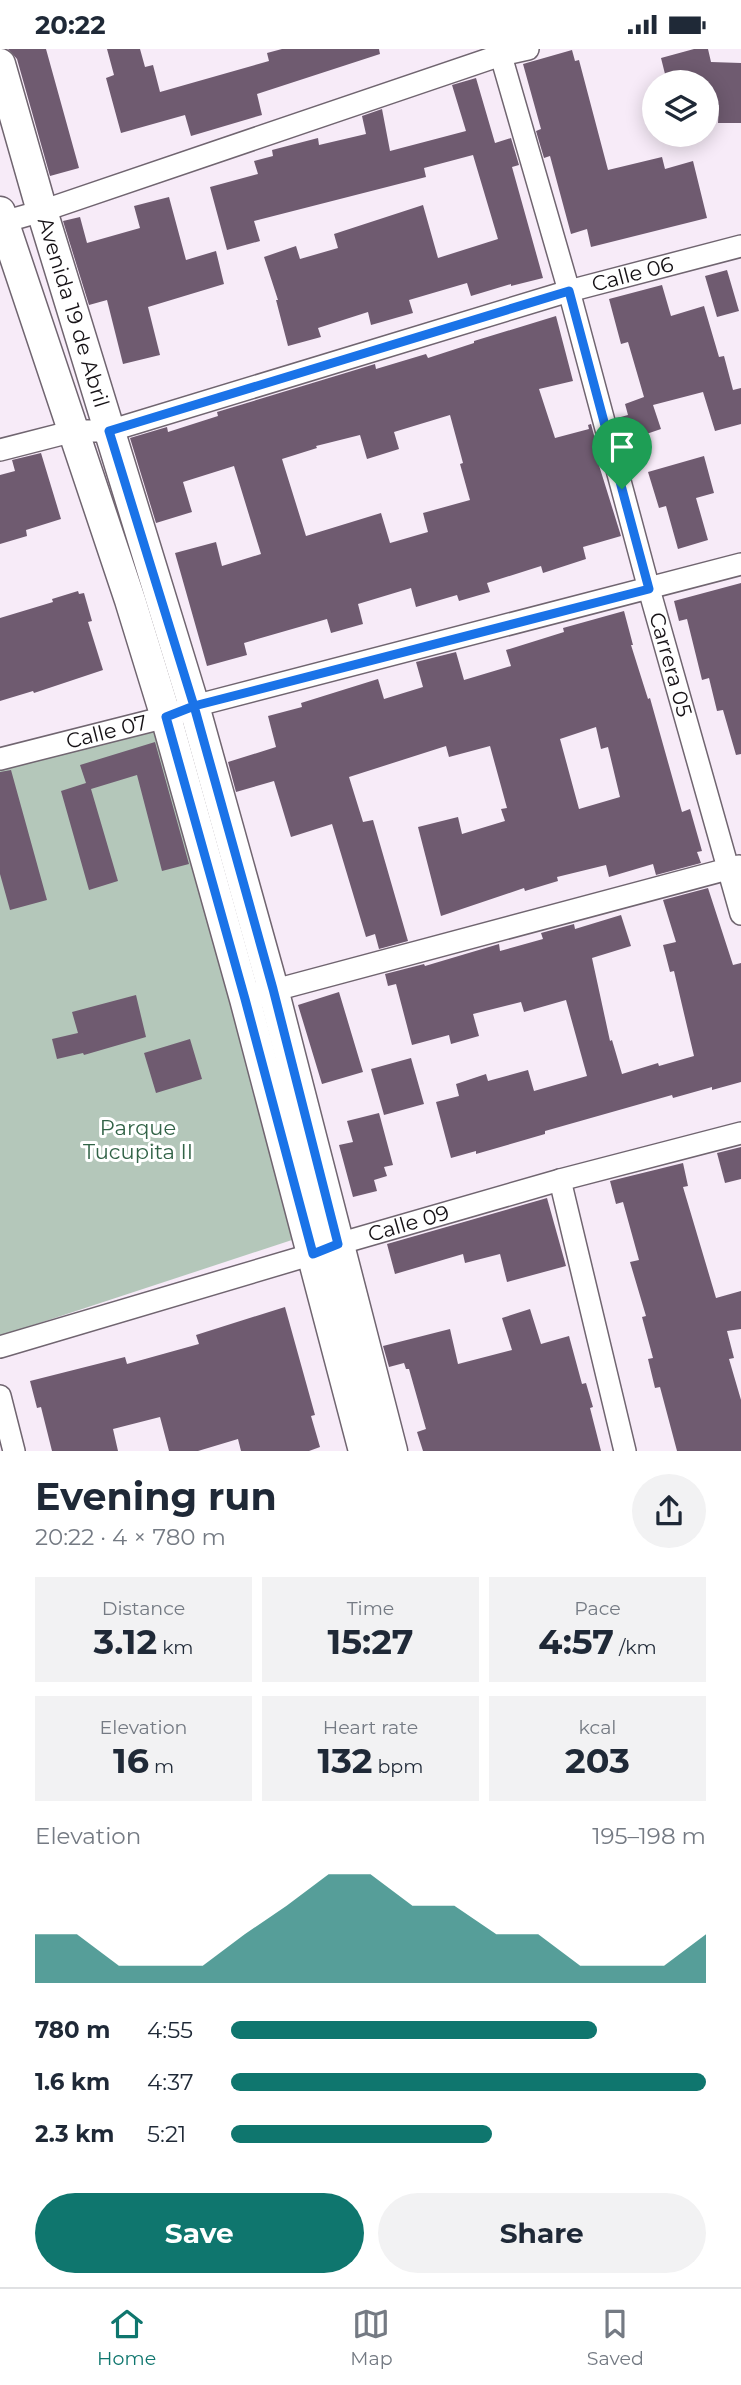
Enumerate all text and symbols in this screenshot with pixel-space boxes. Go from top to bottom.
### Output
text: 20:22 [35,9,106,41]
map controls [642,70,719,147]
button: layers [642,70,719,147]
street label: Avenida 19 de Abril [33,214,115,410]
street label: Calle 06 [589,251,676,297]
pin [592,417,652,489]
icon: arrive [603,428,641,466]
street label: Carrera 05 [644,609,698,720]
street label: Calle 07 [63,709,150,754]
park label: Parque Tucupita II [83,1115,193,1164]
street label: Calle 09 [365,1200,452,1247]
text: Evening run [35,1473,277,1520]
button: share [632,1474,706,1548]
text: 20:22 · 4 × 780 m [35,1523,226,1551]
text: Distance [102,1597,185,1620]
text: Time [347,1597,394,1620]
text: Pace [574,1597,621,1620]
text: 3.12 [93,1620,157,1663]
text: 15:27 [327,1620,414,1663]
text: 4:57 [538,1620,614,1663]
text: km [157,1636,194,1659]
text: /km [614,1636,657,1659]
text: Elevation [100,1716,187,1739]
text: Heart rate [323,1716,418,1739]
text: kcal [579,1716,616,1739]
text: 16 [113,1739,149,1782]
text: 132 [318,1739,373,1782]
text: 203 [565,1739,630,1782]
text: m [149,1755,174,1778]
text: bpm [373,1755,423,1778]
text: Elevation [35,1822,141,1850]
text: 195–198 m [592,1822,706,1850]
text: 780 m [35,2016,110,2044]
text: 4:55 [147,2016,193,2044]
text: 1.6 km [35,2068,110,2096]
text: 4:37 [147,2068,193,2096]
text: 2.3 km [35,2120,114,2148]
text: 5:21 [147,2120,186,2148]
button: Save [35,2193,364,2273]
button: Share [378,2193,706,2273]
tab: Home [97,2305,156,2370]
tab: Map [350,2305,393,2370]
tab: Saved [587,2305,644,2370]

